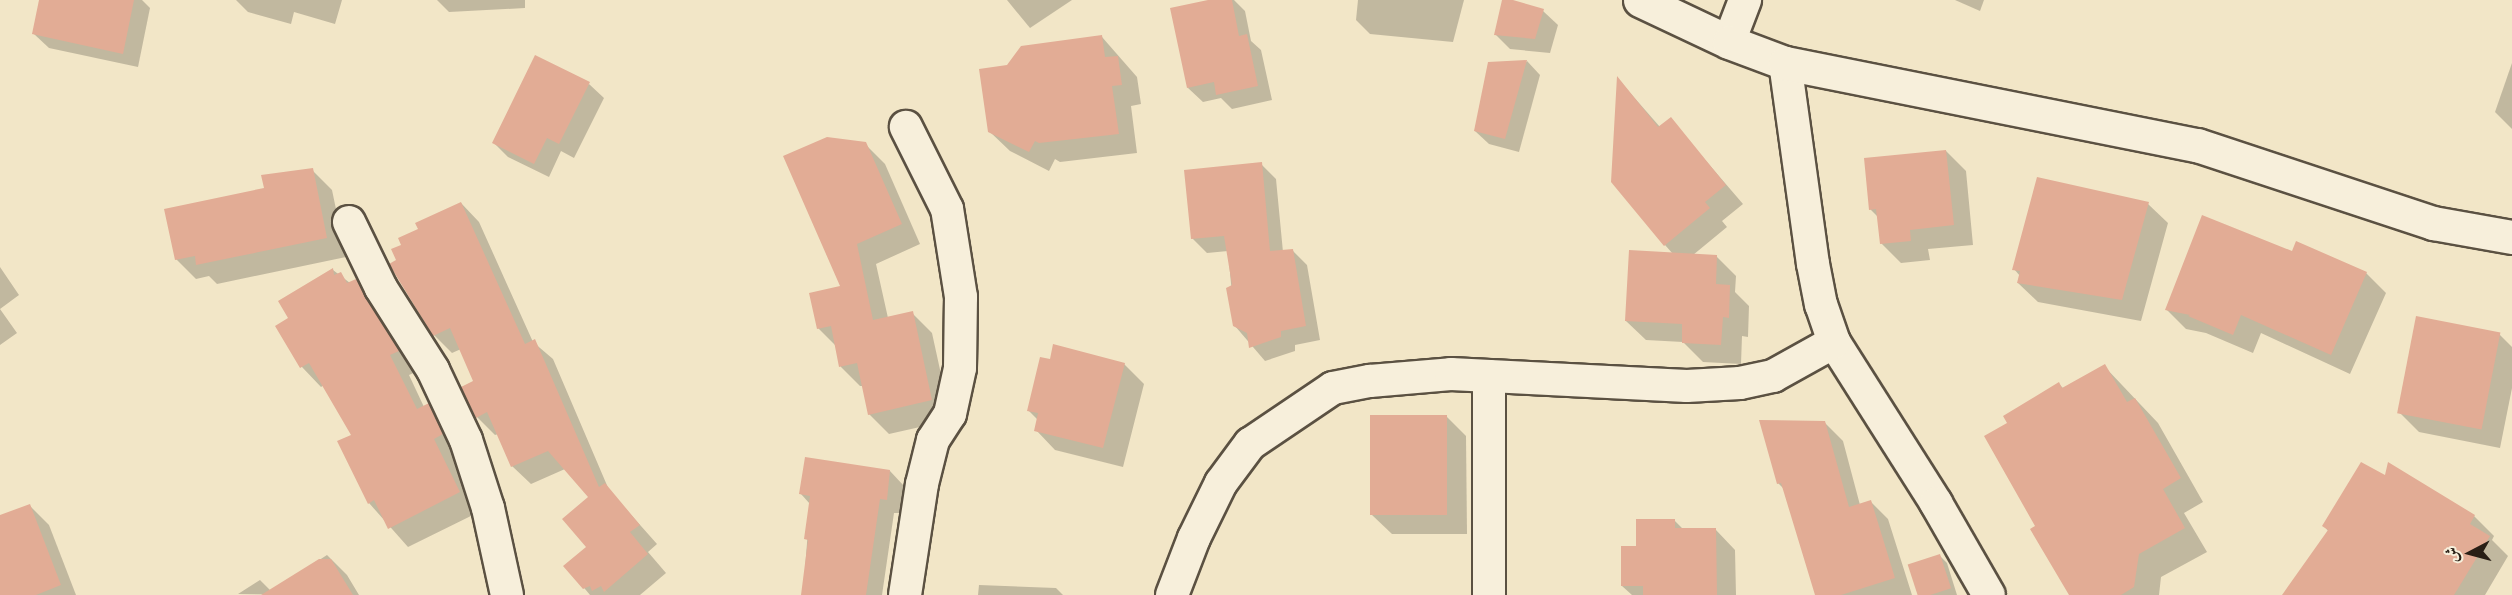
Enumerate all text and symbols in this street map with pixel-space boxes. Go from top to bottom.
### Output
north arrow [2440,523,2500,583]
text: ش [2440,546,2464,564]

